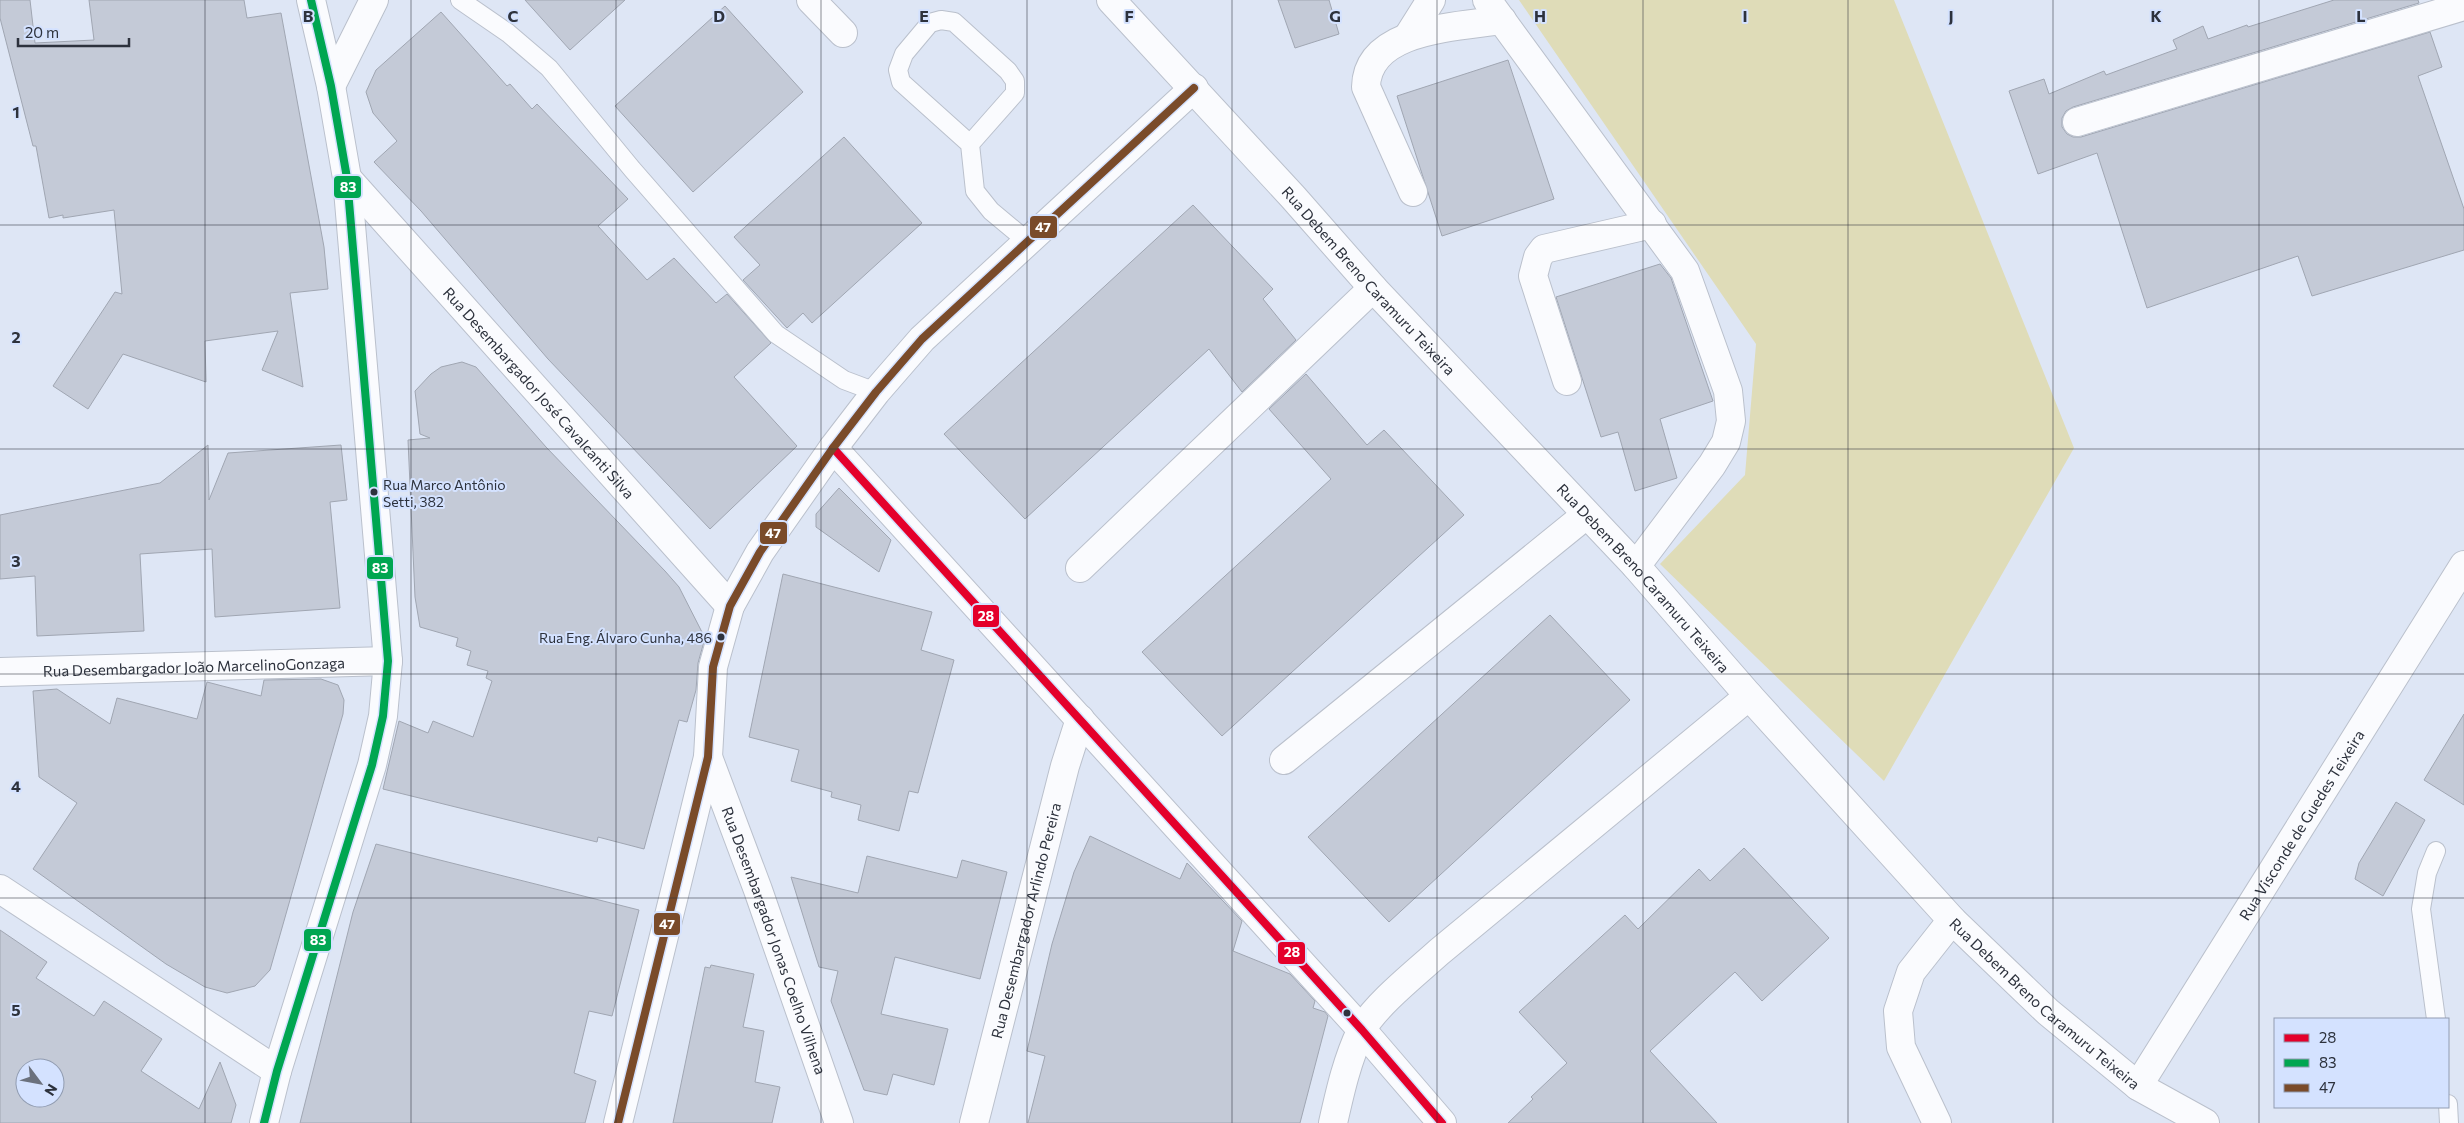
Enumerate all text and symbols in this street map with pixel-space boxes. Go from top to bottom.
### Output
text: B [303,6,314,25]
text: C [508,6,519,25]
text: D [713,6,725,25]
text: E [919,6,929,25]
text: F [1124,6,1134,25]
text: G [1329,6,1341,25]
text: H [1534,6,1546,25]
text: I [1742,6,1748,25]
text: J [1948,6,1954,25]
text: K [2150,6,2162,25]
text: L [2356,6,2366,25]
scale bar [18,15,129,47]
text: 20 m [25,23,59,41]
text: 1 [12,102,20,121]
line badge: 83 [333,175,362,199]
text: 83 [340,178,356,195]
street label: Rua Debem Breno Caramuru Teixeira [1279,182,1459,378]
line badge: 47 [1029,215,1058,239]
text: 47 [1035,218,1051,235]
street label: Rua Desembargador José Cavalcanti Silva [440,283,638,502]
text: 2 [11,327,21,346]
place label: Rua Marco Antônio Setti, 382 [383,476,506,510]
street label: Rua Debem Breno Caramuru Teixeira [1554,480,1733,676]
marker: Rua Marco Antônio Setti, 382 [369,487,379,497]
line badge: 47 [759,521,788,545]
text: 47 [765,524,781,541]
text: 3 [11,551,21,570]
line badge: 83 [366,556,394,580]
text: 83 [372,559,388,576]
line badge: 28 [972,604,1000,628]
text: 28 [978,607,995,624]
place label: Rua Eng. Álvaro Cunha, 486 [539,629,712,646]
marker: Rua Eng. Álvaro Cunha, 486 [716,632,726,642]
street label: Rua Desembargador João MarcelinoGonzaga [43,653,345,680]
street label: Rua Visconde de Guedes Teixeira [2235,726,2368,923]
text: 4 [11,776,21,795]
street label: Rua Desembargador Arlindo Pereira [987,801,1064,1040]
street label: Rua Desembargador Jonas Coelho Vilhena [718,804,830,1077]
line badge: 47 [653,912,681,936]
street label: Rua Debem Breno Caramuru Teixeira [1946,914,2144,1093]
text: 47 [659,915,675,932]
line badge: 83 [303,928,332,952]
text: 83 [310,931,326,948]
line badge: 28 [1277,941,1306,965]
text: 28 [1284,943,1301,960]
text: 5 [11,1000,21,1019]
unlabelled marker [1342,1008,1352,1018]
legend [2274,1018,2449,1108]
text: 28 [2319,1028,2336,1046]
text: 83 [2319,1053,2337,1071]
north arrow [15,1058,65,1108]
text: 47 [2319,1078,2336,1096]
text: N [41,1081,61,1099]

